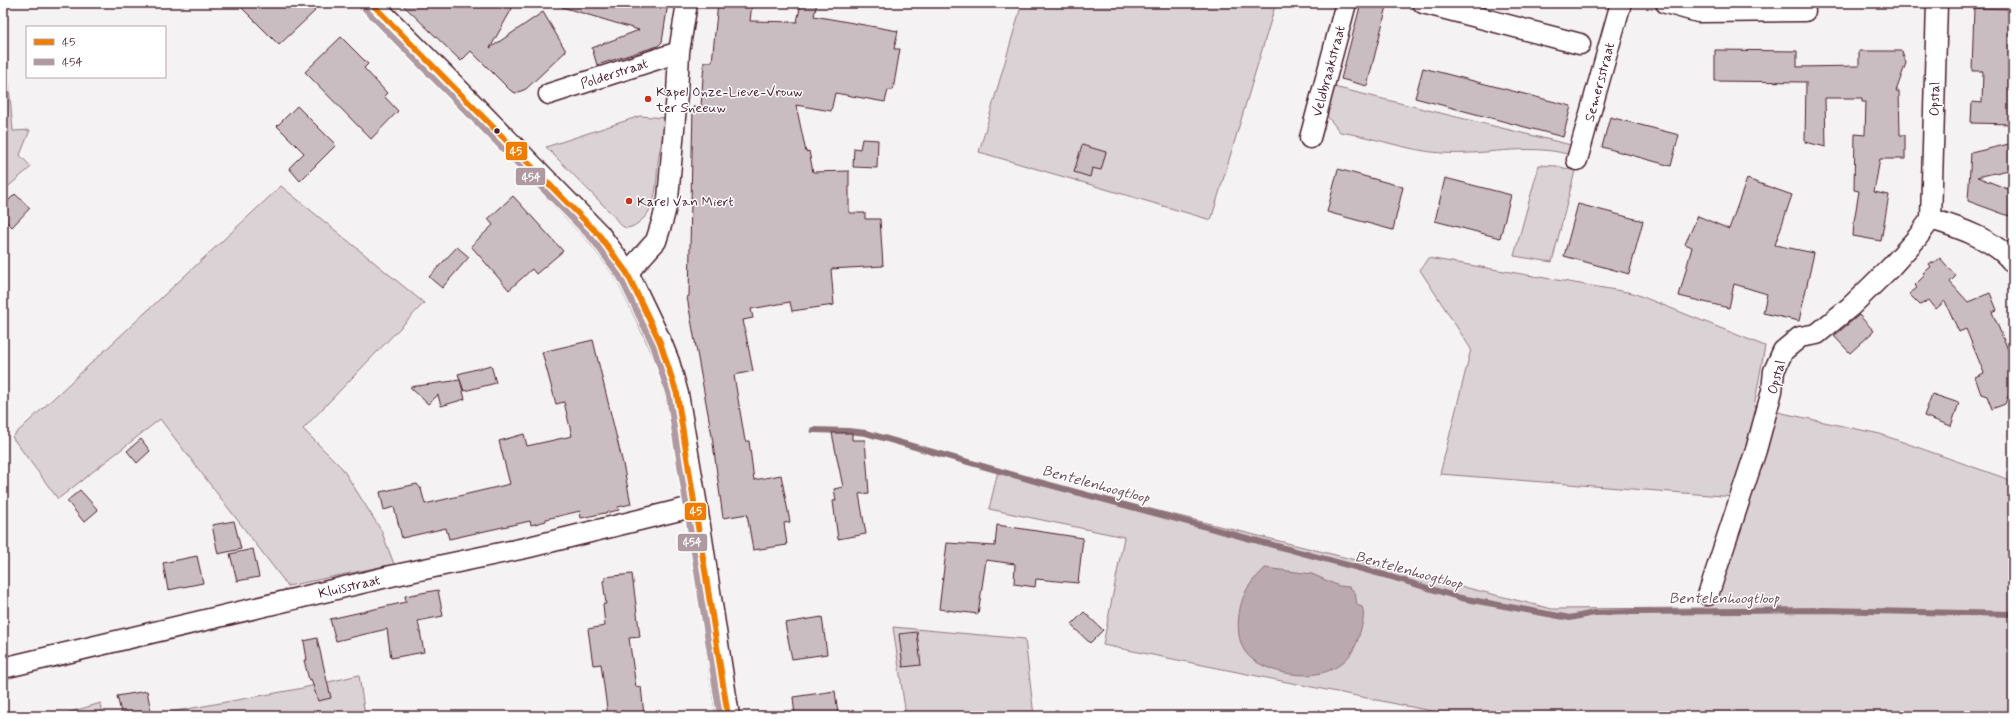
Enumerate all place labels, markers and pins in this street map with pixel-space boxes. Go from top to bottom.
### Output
place label: Kapel Onze-Lieve-Vrouw ter Sneeuw [655,83,803,117]
marker: Kapel Onze-Lieve-Vrouw ter Sneeuw [643,94,653,104]
unlabelled marker [492,126,502,136]
place label: Karel Van Miert [637,193,734,211]
marker: Karel Van Miert [624,196,634,206]

